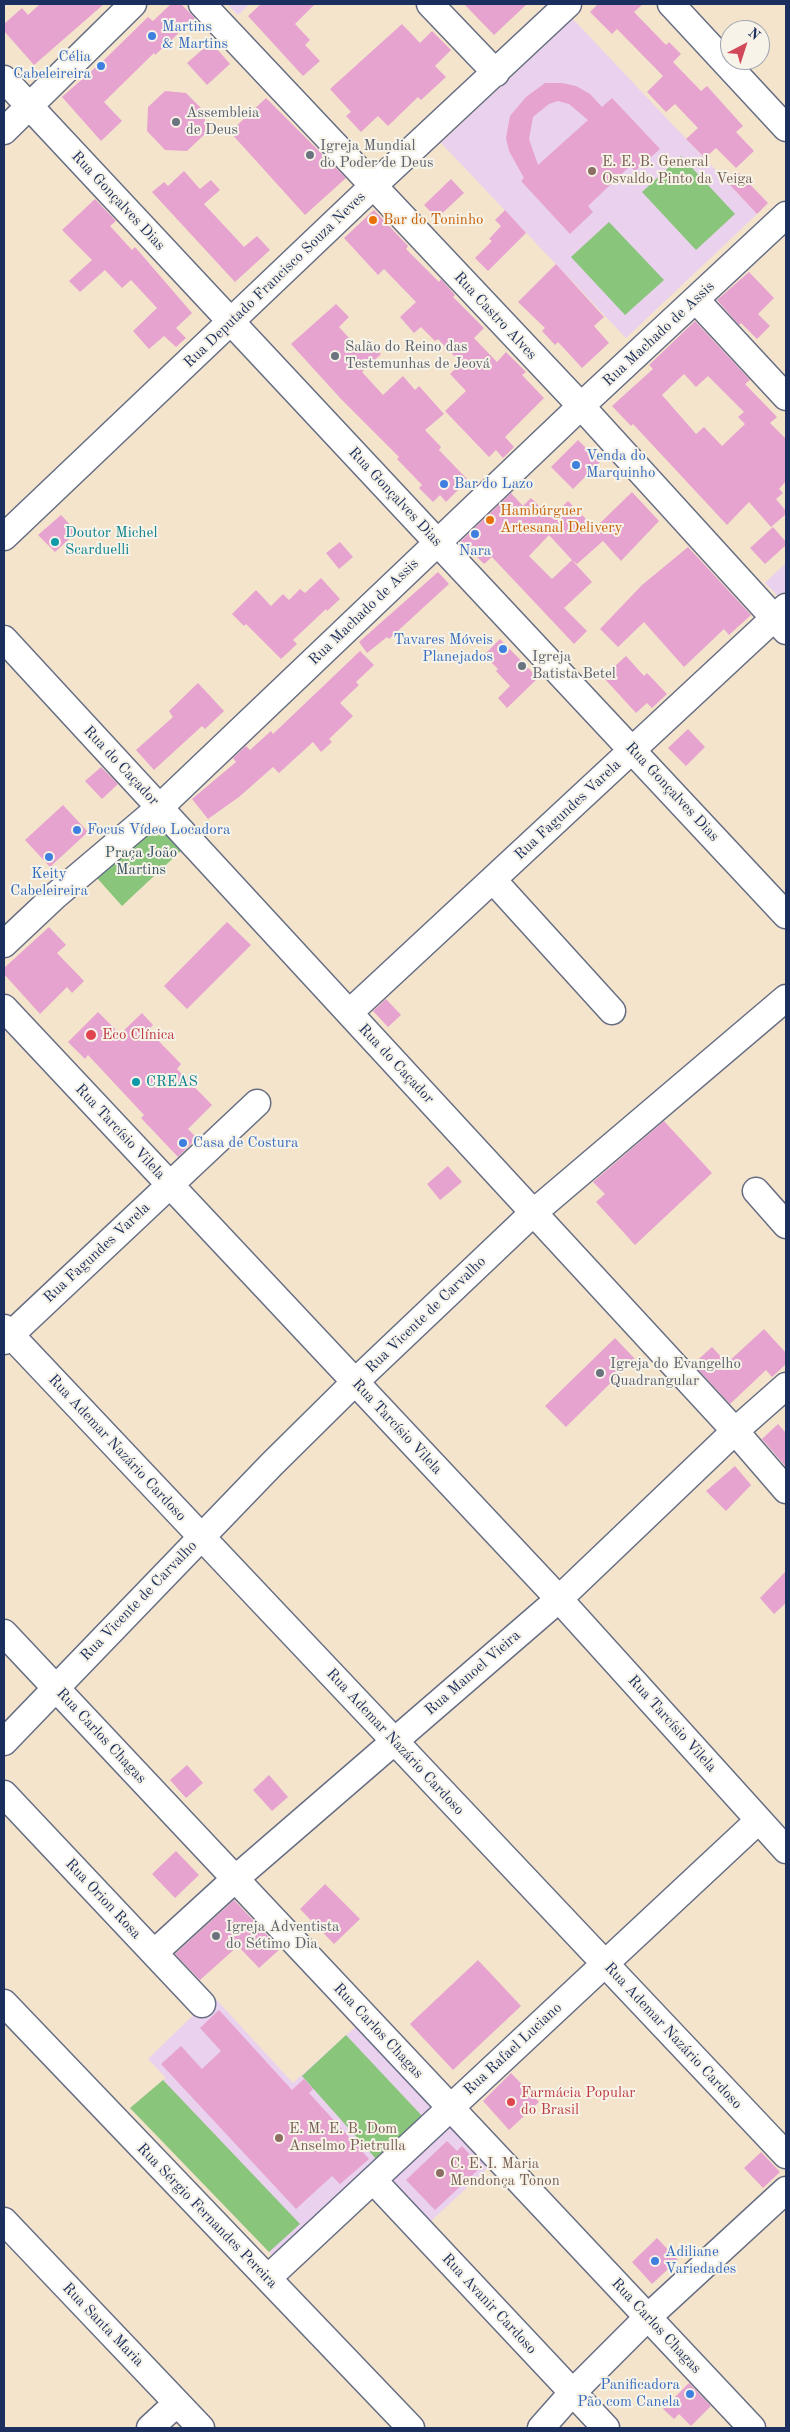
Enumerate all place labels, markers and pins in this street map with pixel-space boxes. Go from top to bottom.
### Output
place label: Martins & Martins [162,18,228,53]
marker: Martins & Martins [146,30,158,42]
place label: Célia Cabeleireira [13,48,91,83]
marker: Célia Cabeleireira [95,60,107,72]
place label: Assembleia de Deus [186,104,259,139]
marker: Assembleia de Deus [170,116,182,128]
place label: Igreja Mundial do Poder de Deus [320,137,433,172]
marker: Igreja Mundial do Poder de Deus [304,149,316,161]
place label: E. E. B. General Osvaldo Pinto da Veiga [602,153,753,188]
marker: E. E. B. General Osvaldo Pinto da Veiga [586,165,598,177]
place label: Bar do Toninho [383,211,484,229]
marker: Bar do Toninho [367,214,379,226]
place label: Salão do Reino das Testemunhas de Jeová [345,338,490,373]
marker: Salão do Reino das Testemunhas de Jeová [329,350,341,362]
place label: Venda do Marquinho [586,447,655,482]
marker: Venda do Marquinho [570,459,582,471]
place label: Bar do Lazo [454,475,533,493]
marker: Bar do Lazo [438,478,450,490]
place label: Hambúrguer Artesanal Delivery [500,502,622,537]
marker: Hambúrguer Artesanal Delivery [484,514,496,526]
place label: Doutor Michel Scarduelli [65,524,157,559]
marker: Nara [469,528,481,540]
marker: Doutor Michel Scarduelli [49,536,61,548]
place label: Nara [459,542,491,560]
place label: Tavares Móveis Planejados [393,631,493,666]
marker: Tavares Móveis Planejados [497,643,509,655]
place label: Igreja Batista Betel [532,648,616,683]
marker: Igreja Batista Betel [516,660,528,672]
place label: Focus Vídeo Locadora [87,821,230,839]
marker: Focus Vídeo Locadora [71,824,83,836]
marker: Keity Cabeleireira [43,851,55,863]
place label: Keity Cabeleireira [10,865,88,900]
place label: Eco Clínica [102,1026,175,1044]
marker: Eco Clínica [84,1028,98,1042]
place label: CREAS [146,1073,198,1091]
marker: CREAS [130,1076,142,1088]
place label: Casa de Costura [193,1134,298,1152]
marker: Casa de Costura [177,1137,189,1149]
place label: Igreja do Evangelho Quadrangular [610,1355,741,1390]
marker: Igreja do Evangelho Quadrangular [594,1367,606,1379]
place label: Igreja Adventista do Sétimo Dia [226,1918,339,1953]
marker: Igreja Adventista do Sétimo Dia [210,1930,222,1942]
place label: Farmácia Popular do Brasil [521,2084,636,2119]
marker: Farmácia Popular do Brasil [505,2096,517,2108]
place label: E. M. E. B. Dom Anselmo Pietrulla [289,2120,406,2155]
marker: E. M. E. B. Dom Anselmo Pietrulla [273,2132,285,2144]
place label: C. E. I. Maria Mendonça Tonon [450,2155,560,2190]
marker: C. E. I. Maria Mendonça Tonon [434,2167,446,2179]
place label: Adiliane Variedades [665,2243,736,2278]
marker: Adiliane Variedades [649,2255,661,2267]
place label: Panificadora Pão com Canela [577,2376,680,2411]
marker: Panificadora Pão com Canela [684,2388,696,2400]

